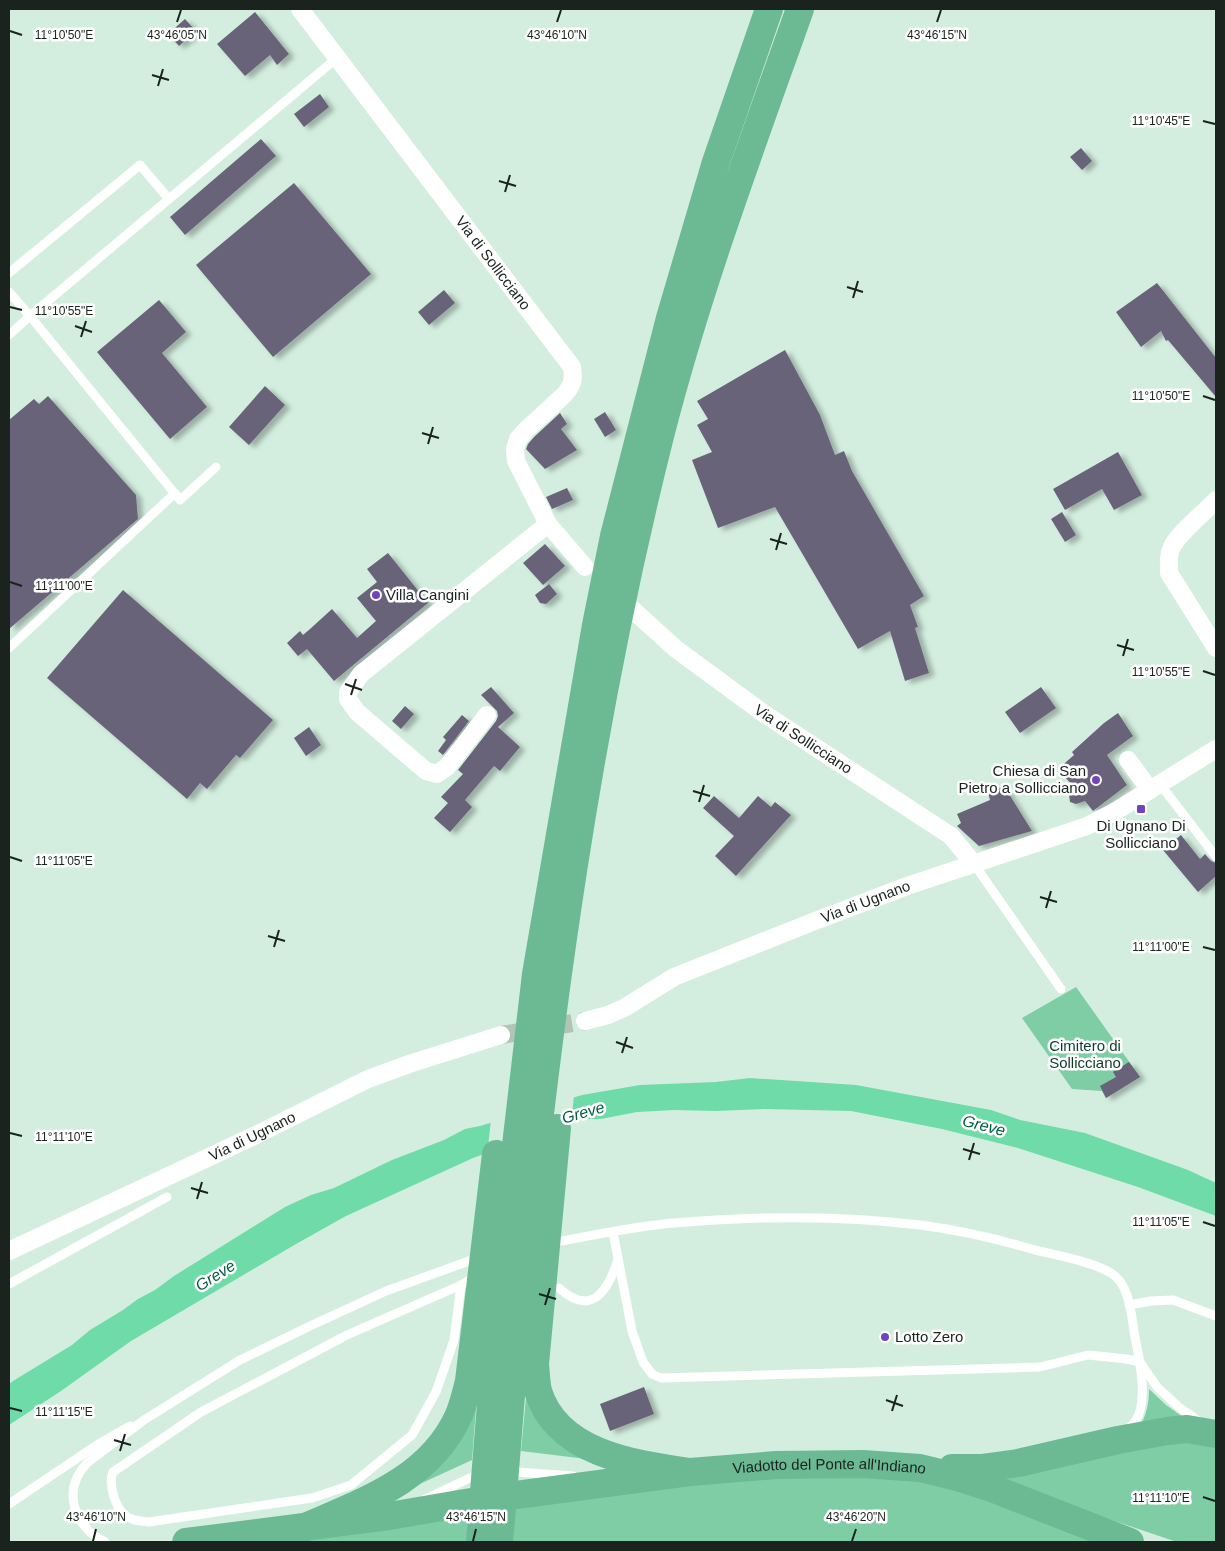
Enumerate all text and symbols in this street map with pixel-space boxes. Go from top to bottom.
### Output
text: 11°10'50"E [35,28,93,42]
text: 43°46'05"N [147,28,207,42]
text: 43°46'10"N [527,28,587,42]
text: 43°46'15"N [907,28,967,42]
text: 11°10'45"E [1132,114,1190,128]
street label: Via di Sollicciano [452,212,534,313]
text: 11°10'55"E [35,304,93,318]
text: 11°10'50"E [1132,389,1190,403]
text: 11°11'00"E [35,579,93,593]
place label: Villa Cangini [386,586,469,603]
marker: Villa Cangini [370,589,382,601]
text: 11°10'55"E [1132,665,1190,679]
street label: Via di Sollicciano [751,701,855,777]
place label: Chiesa di San Pietro a Sollicciano [958,762,1086,796]
marker: Chiesa di San Pietro a Sollicciano [1090,774,1102,786]
marker: Di Ugnano Di Sollicciano [1135,803,1147,815]
place label: Di Ugnano Di Sollicciano [1096,817,1186,851]
text: 11°11'05"E [35,854,93,868]
street label: Via di Ugnano [819,877,912,926]
text: 11°11'00"E [1132,940,1190,954]
park label: Cimitero di Sollicciano [1049,1037,1121,1071]
water label: Greve [560,1098,607,1127]
street label: Via di Ugnano [206,1108,298,1164]
water label: Greve [961,1112,1007,1139]
text: 11°11'10"E [35,1130,93,1144]
text: 11°11'05"E [1132,1215,1190,1229]
water label: Greve [192,1257,238,1294]
place label: Lotto Zero [895,1328,963,1345]
marker: Lotto Zero [879,1331,891,1343]
text: 11°11'15"E [35,1405,93,1419]
street label: Viadotto del Ponte all'Indiano [732,1455,928,1477]
text: 11°11'10"E [1132,1491,1190,1505]
text: 43°46'10"N [66,1510,126,1524]
text: 43°46'15"N [446,1510,506,1524]
text: 43°46'20"N [826,1510,886,1524]

